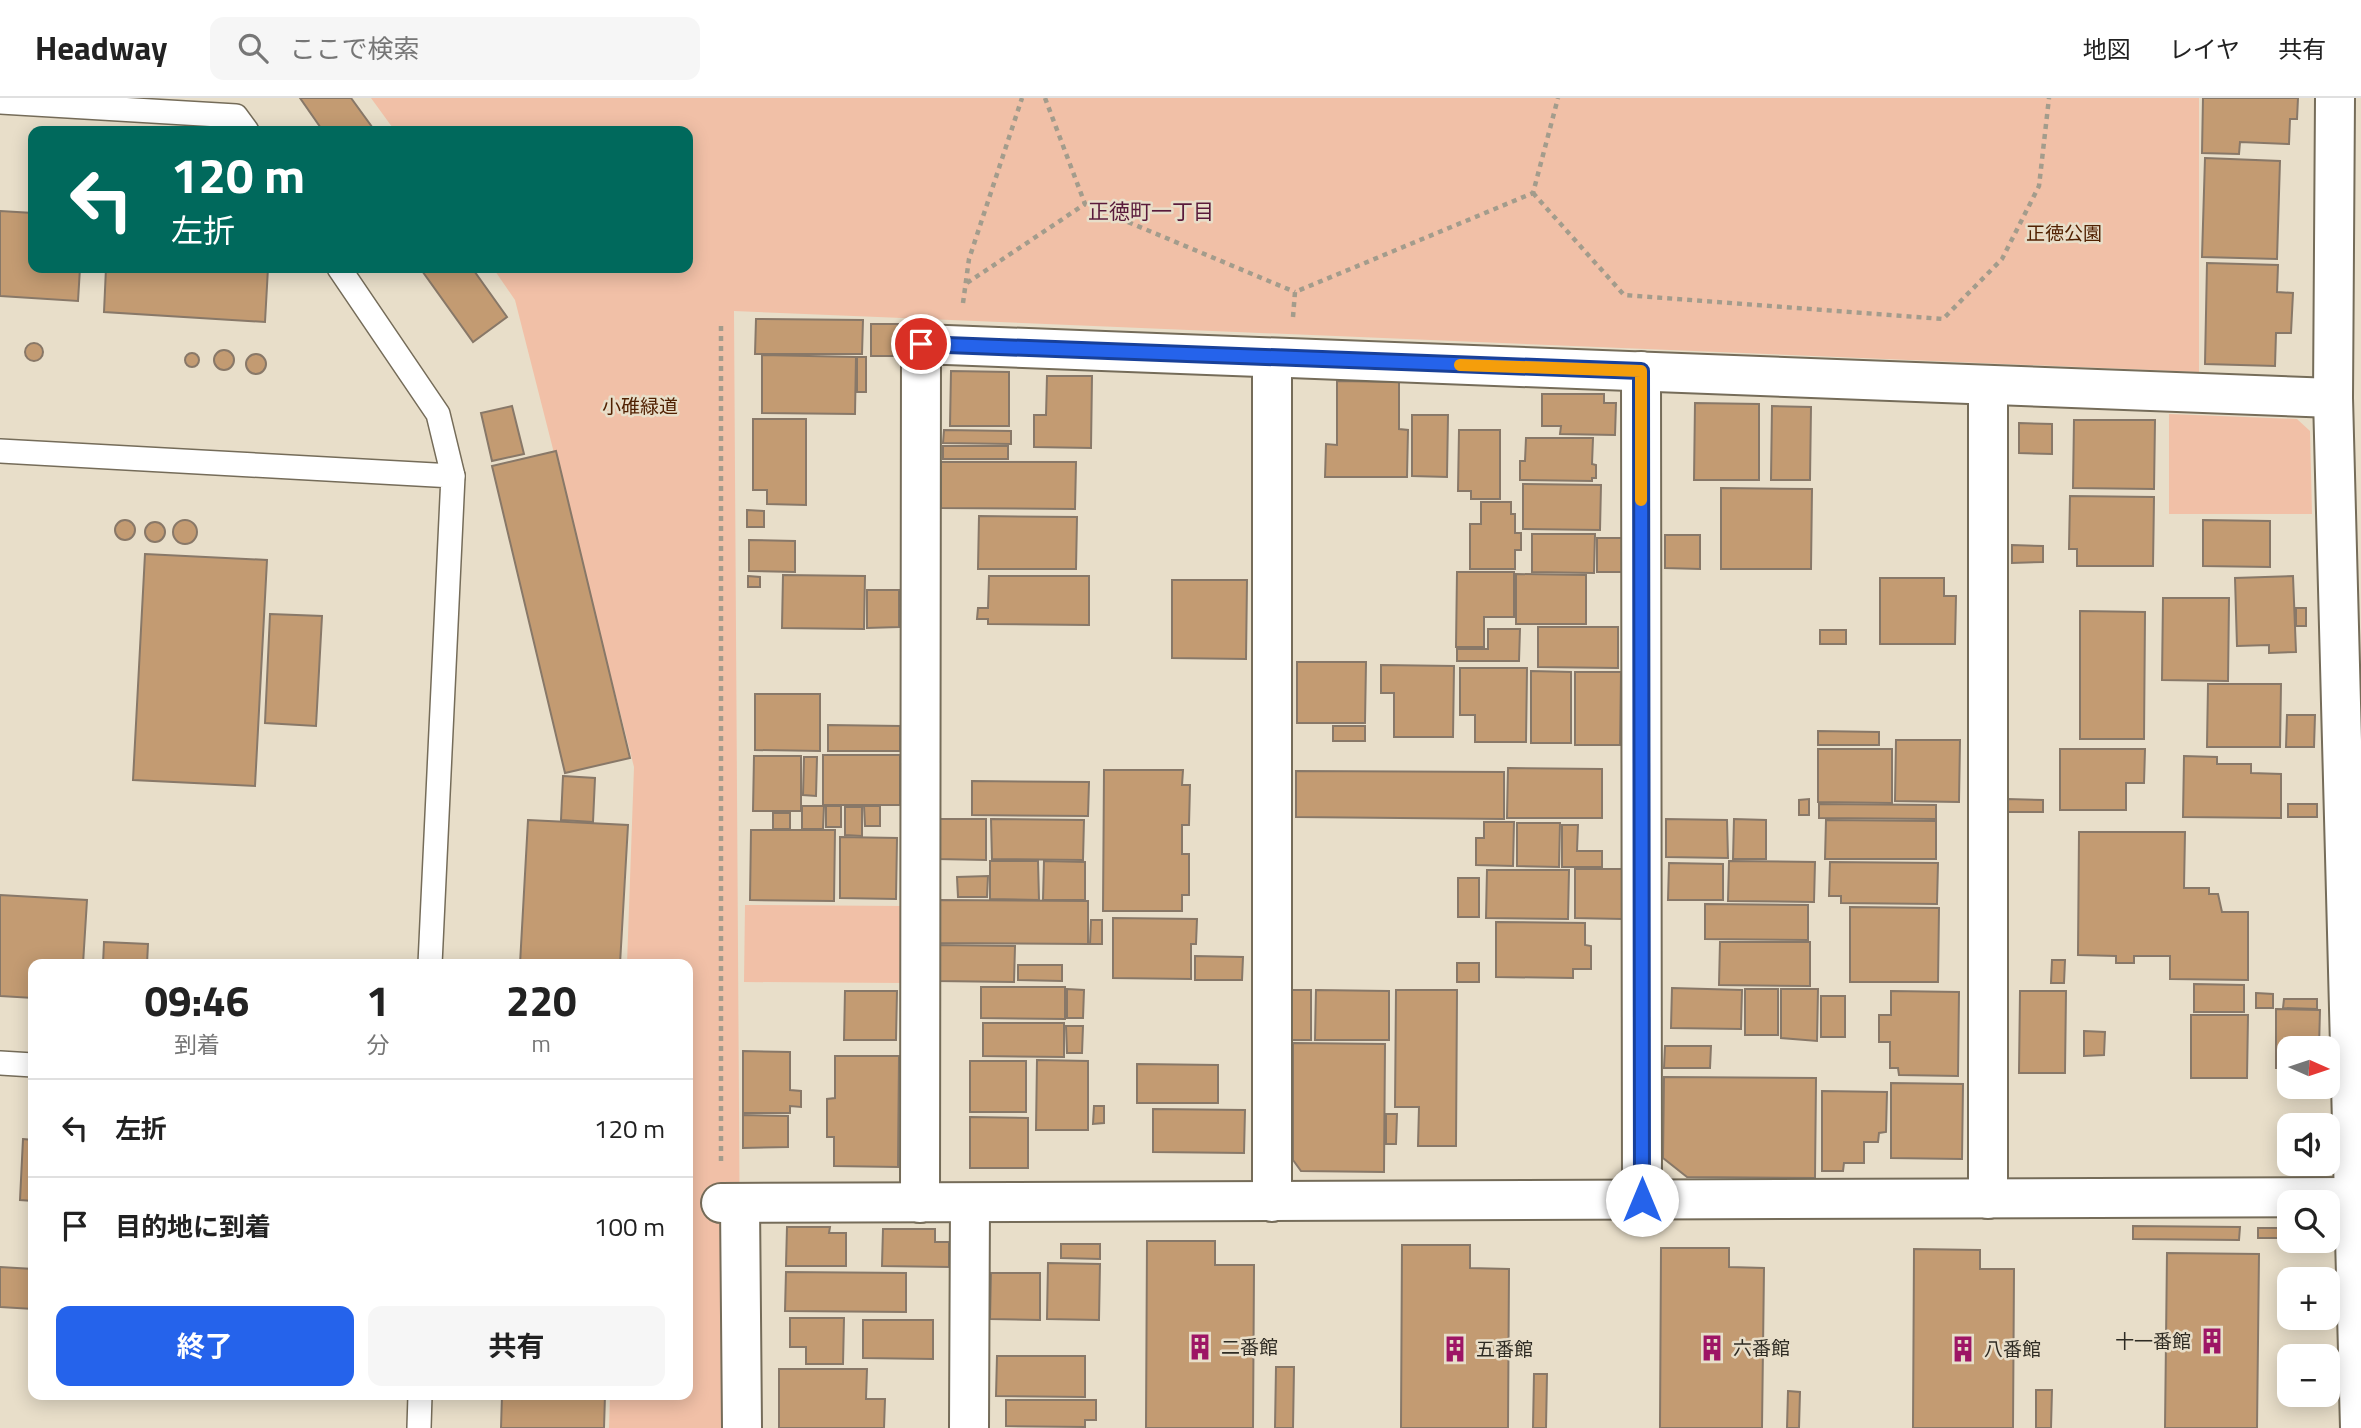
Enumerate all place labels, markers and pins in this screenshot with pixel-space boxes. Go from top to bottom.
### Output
pin [891,314,951,374]
place label: 十一番館 [2115,1326,2191,1355]
building icon: 十一番館 [2197,1326,2227,1356]
building icon: 二番館 [1185,1332,1215,1362]
place label: 二番館 [1221,1332,1278,1361]
building icon: 六番館 [1697,1333,1727,1363]
place label: 六番館 [1733,1333,1790,1362]
building icon: 五番館 [1440,1334,1470,1364]
place label: 五番館 [1476,1334,1533,1363]
building icon: 八番館 [1948,1334,1978,1364]
place label: 八番館 [1984,1334,2041,1363]

